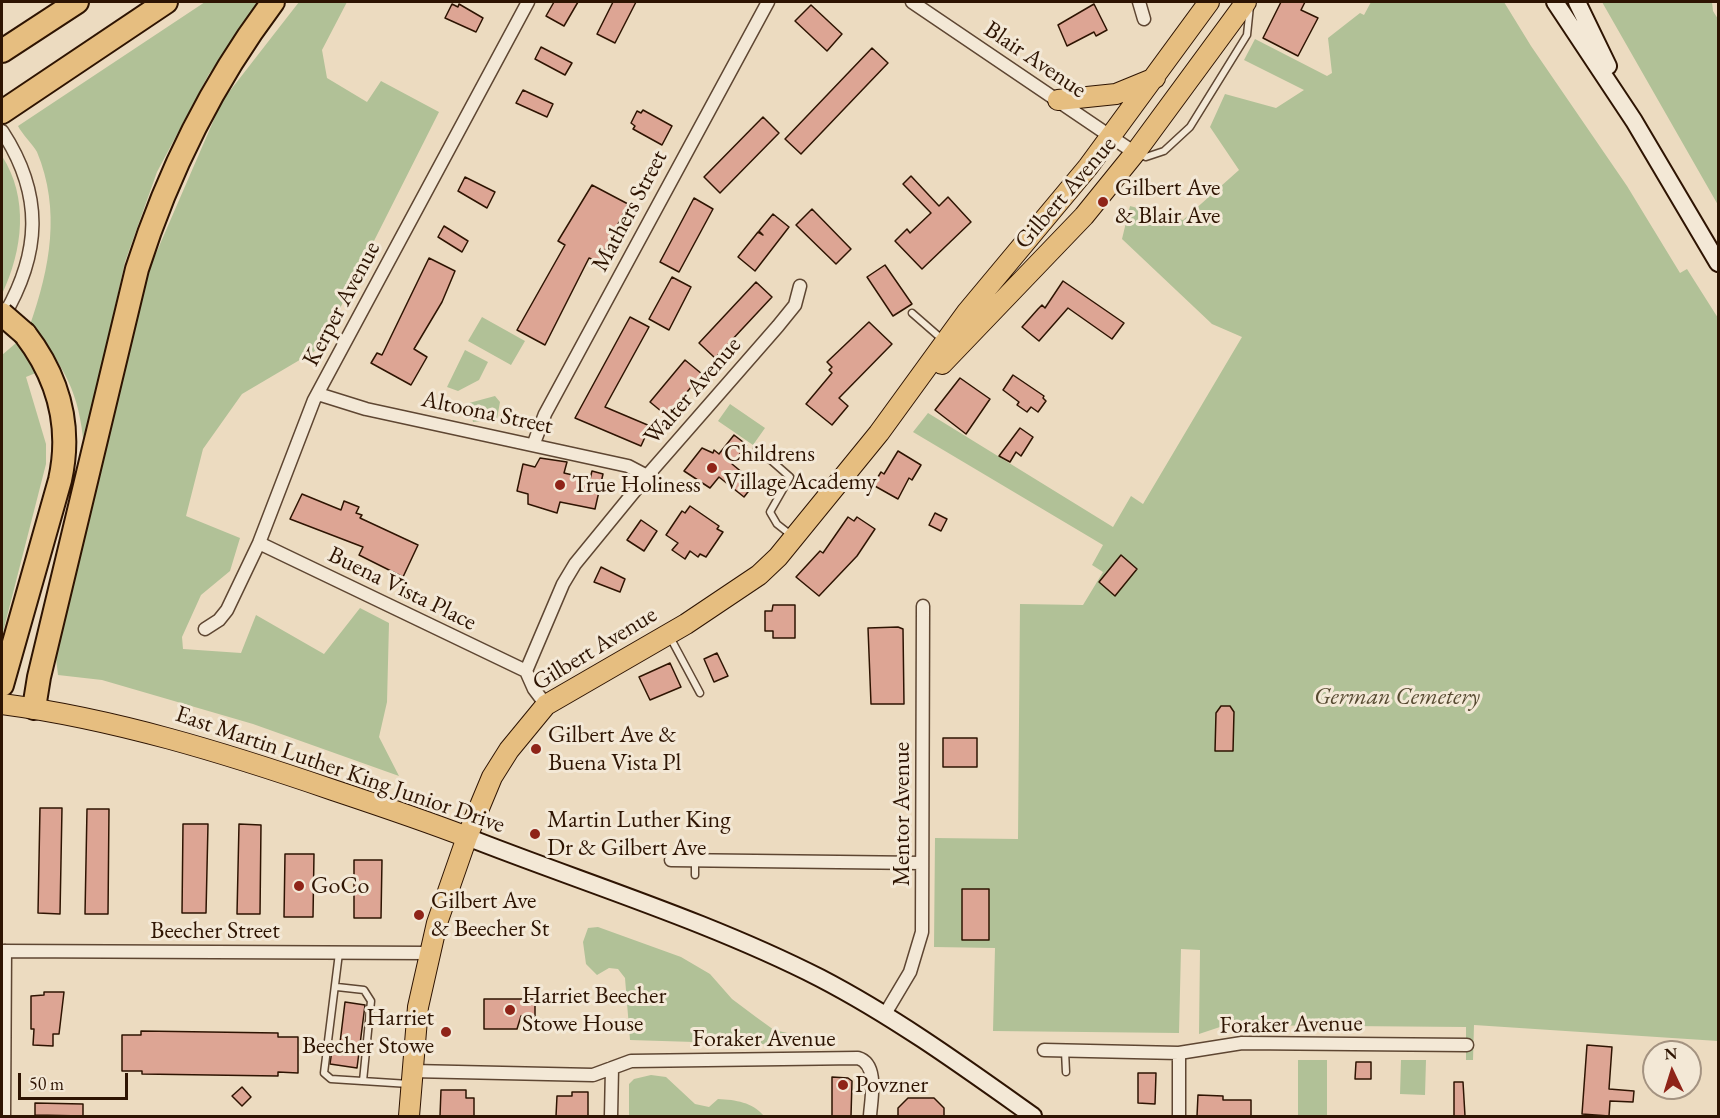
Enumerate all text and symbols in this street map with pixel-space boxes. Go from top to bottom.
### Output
street label: Blair Avenue [978,15,1092,105]
street label: Gilbert Avenue [1009,131,1123,255]
street label: Mathers Street [586,145,674,277]
place label: Gilbert Ave & Blair Ave [1115,174,1220,230]
marker: Gilbert Ave & Blair Ave [1096,195,1110,209]
street label: Kerper Avenue [297,237,387,371]
street label: Walter Avenue [638,331,748,451]
street label: Altoona Street [419,385,555,441]
place label: Childrens Village Academy [724,440,877,496]
marker: Childrens Village Academy [705,461,719,475]
place label: True Holiness [572,471,701,499]
marker: True Holiness [553,478,567,492]
street label: Buena Vista Place [323,541,481,637]
street label: Gilbert Avenue [528,601,662,697]
park label: German Cemetery [1314,683,1480,711]
street label: East Martin Luther King Junior Drive [172,700,508,840]
place label: Gilbert Ave & Buena Vista Pl [548,721,681,777]
marker: Gilbert Ave & Buena Vista Pl [529,742,543,756]
street label: Mentor Avenue [888,742,916,886]
place label: Martin Luther King Dr & Gilbert Ave [547,806,731,862]
marker: Martin Luther King Dr & Gilbert Ave [528,827,542,841]
place label: GoCo [311,872,369,900]
marker: GoCo [292,879,306,893]
place label: Gilbert Ave & Beecher St [431,887,549,943]
marker: Gilbert Ave & Beecher St [412,908,426,922]
street label: Beecher Street [150,917,280,945]
place label: Harriet Beecher Stowe House [522,982,666,1038]
marker: Harriet Beecher Stowe House [503,1003,517,1017]
place label: Harriet Beecher Stowe [302,1004,434,1060]
street label: Foraker Avenue [1219,1009,1363,1041]
marker: Harriet Beecher Stowe [439,1025,453,1039]
street label: Foraker Avenue [692,1025,836,1053]
north arrow [1642,1040,1702,1100]
text: N [1664,1043,1678,1064]
scale bar [21,1061,130,1099]
place label: Povzner [855,1071,928,1099]
text: 50 m [29,1072,64,1095]
marker: Povzner [836,1078,850,1092]

